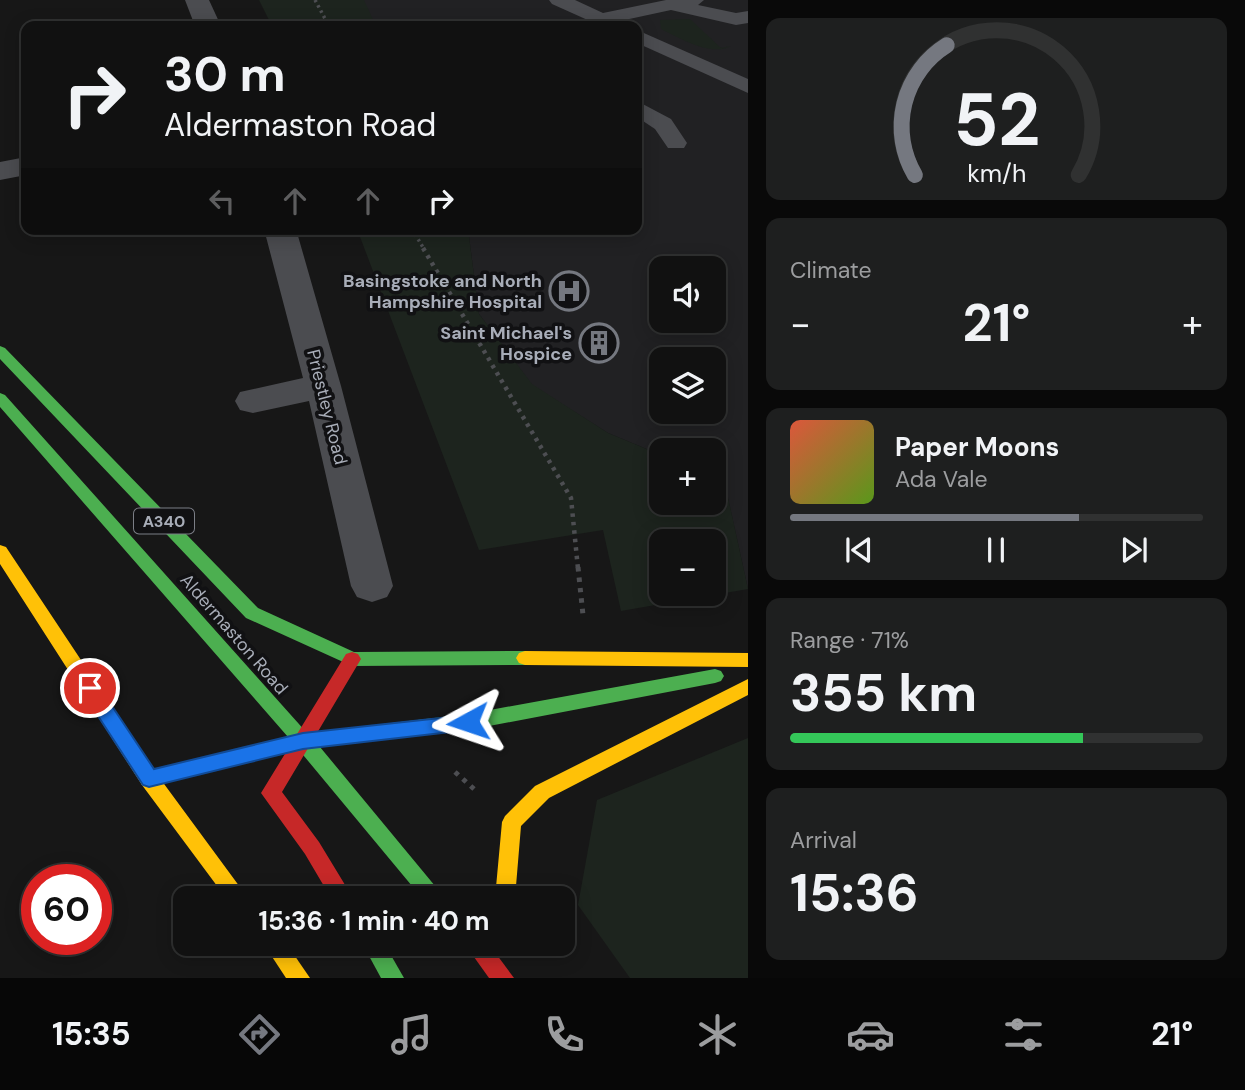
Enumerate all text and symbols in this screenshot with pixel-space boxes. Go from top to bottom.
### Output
text: 30 m [164,42,286,106]
icon: right [49,49,140,140]
text: 52 [953,73,1040,168]
text: Aldermaston Road [164,104,436,146]
text: km/h [967,157,1026,190]
icon: left [203,182,241,220]
icon: ahead [276,182,314,220]
icon: ahead [349,182,387,220]
icon: right [422,182,460,220]
text: Climate [790,255,872,285]
map controls [649,256,726,606]
button: sound [649,256,726,333]
place label: Basingstoke and North Hampshire Hospital [343,269,542,314]
hospital icon: Basingstoke and North Hampshire Hospital [548,270,590,312]
text: 21° [963,289,1030,357]
text: − [790,299,811,349]
text: + [1182,299,1203,349]
place label: Saint Michael's Hospice [440,321,572,366]
building icon: Saint Michael's Hospice [578,322,620,364]
street label: Priestley Road [301,347,353,467]
button: layers [649,347,726,424]
text: Paper Moons [895,430,1059,464]
button: + [649,438,726,515]
text: Ada Vale [895,464,988,494]
road number: A340 [134,508,194,534]
button: − [649,529,726,606]
icon: previous [840,531,878,569]
icon: pause [977,531,1015,569]
icon: next [1115,531,1153,569]
street label: Aldermaston Road [175,568,293,700]
text: Range · 71% [790,625,909,655]
pin [60,658,120,718]
text: 355 km [790,659,977,727]
icon: arrive [71,669,109,707]
position arrow [431,685,505,759]
text: Arrival [790,825,857,855]
text: 15:36 [790,859,919,927]
speed limit sign: 60 [21,864,112,955]
text: 15:36 · 1 min · 40 m [259,904,489,938]
icon: directions [235,1010,284,1059]
icon: music [387,1010,436,1059]
icon: phone [540,1010,589,1059]
icon: climate [693,1010,742,1059]
icon: car [846,1010,895,1059]
icon: filters [999,1010,1048,1059]
text: 15:35 [52,1013,131,1055]
text: 21° [1151,1013,1193,1055]

